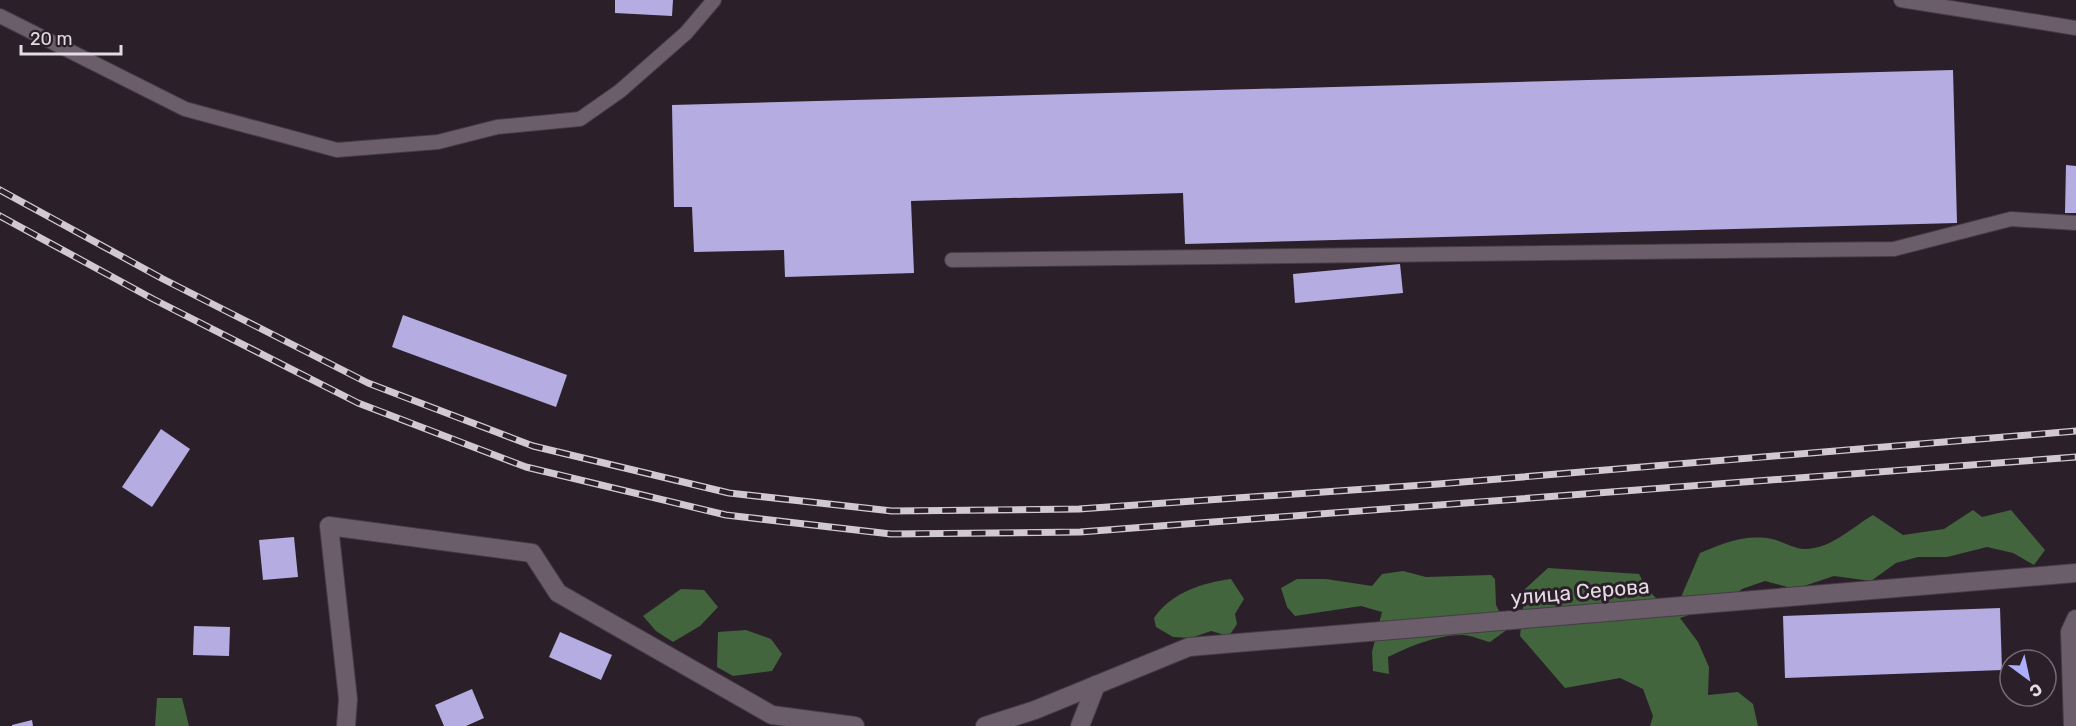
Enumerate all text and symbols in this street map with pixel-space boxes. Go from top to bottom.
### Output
scale bar [21,18,122,56]
text: 20 m [30,28,72,50]
street label: улица Серова [1510,573,1650,610]
north arrow [1998,648,2058,708]
text: С [2026,679,2046,701]

